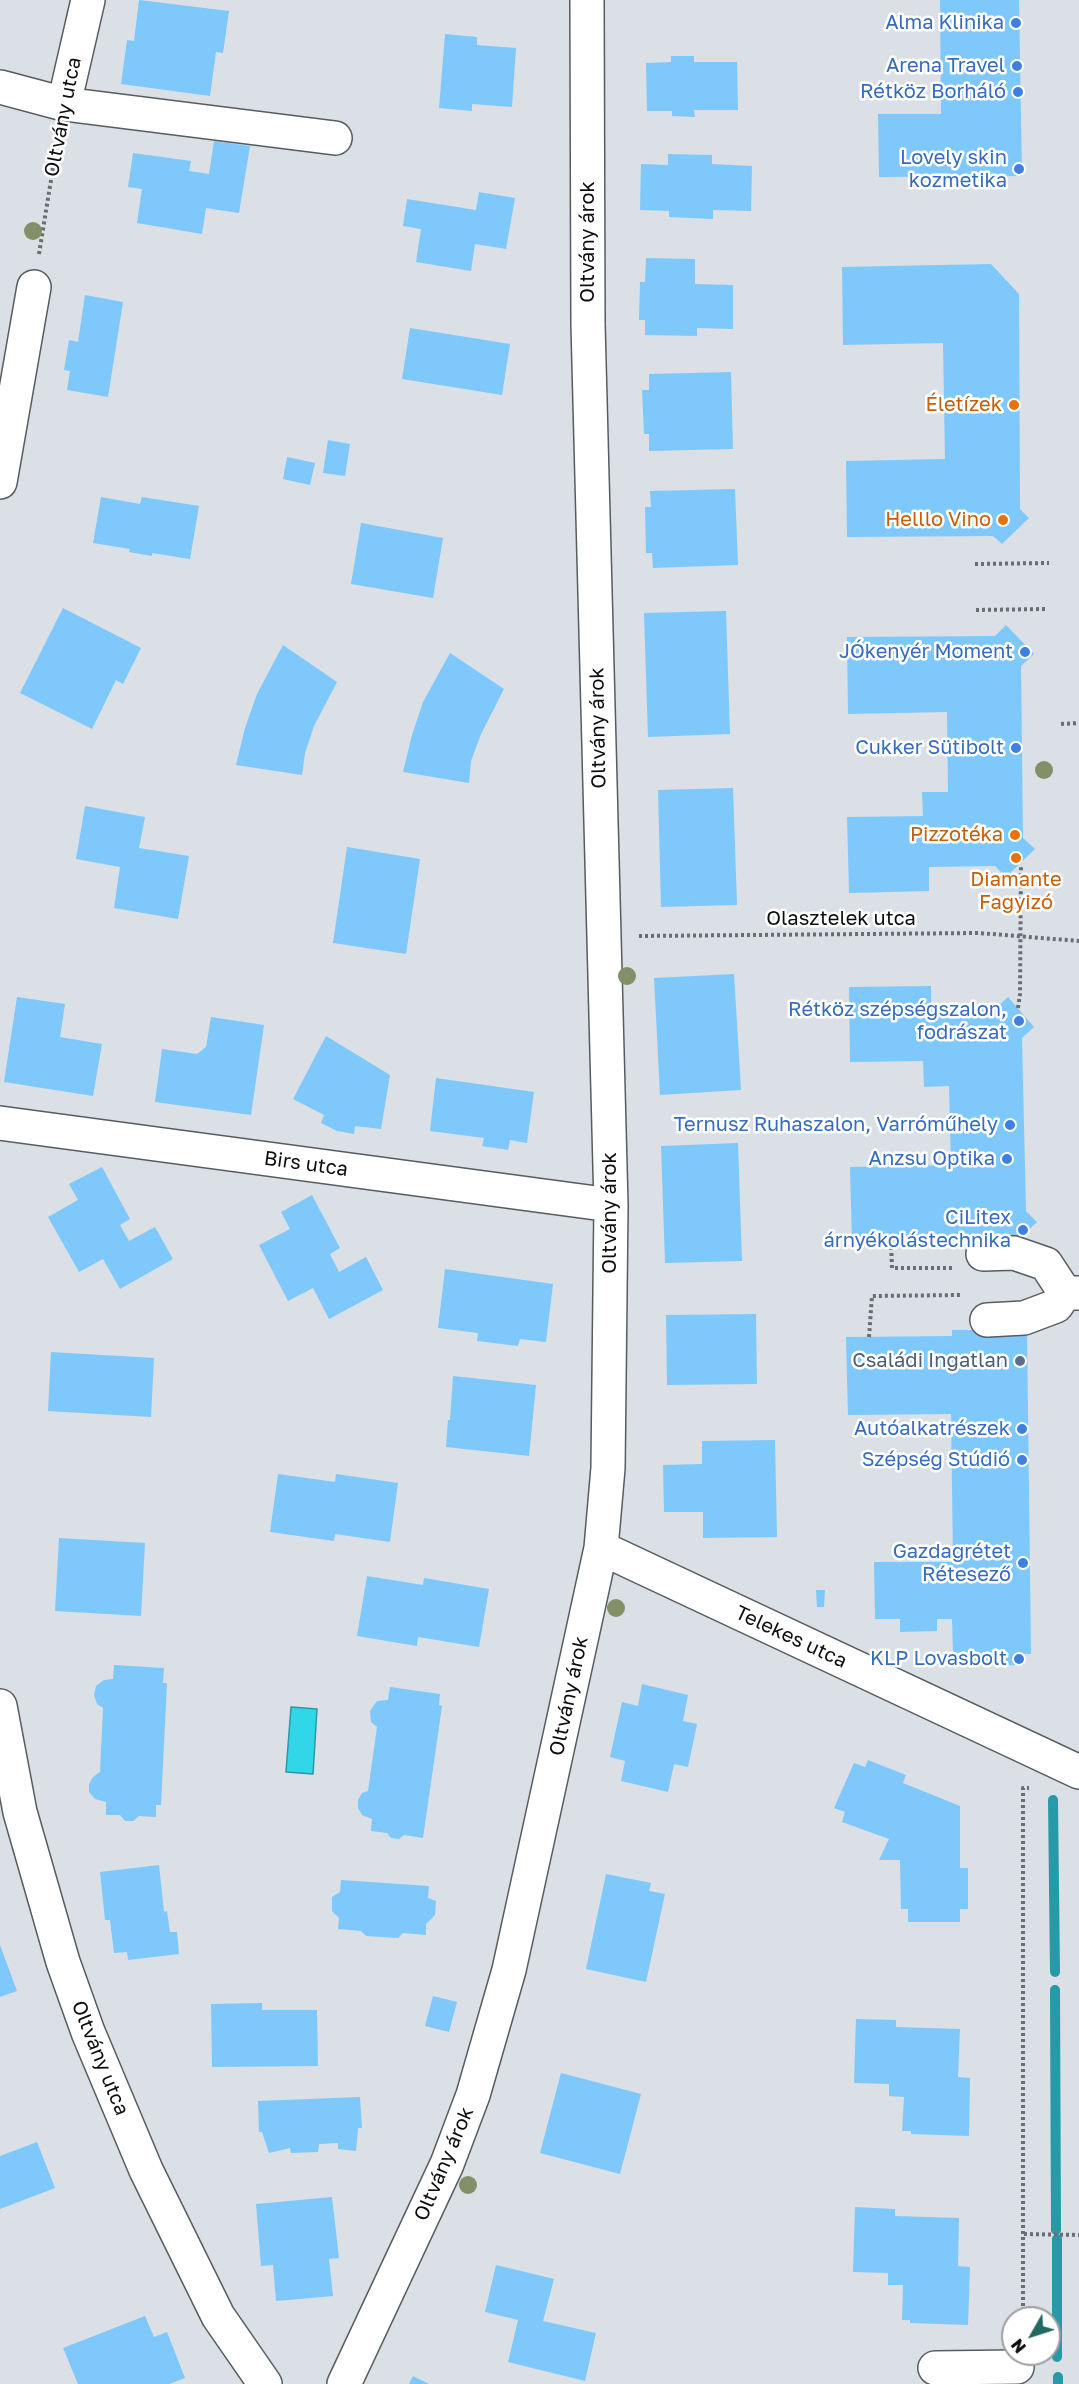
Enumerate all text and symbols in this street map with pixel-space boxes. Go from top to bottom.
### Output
place label: Alma Klinika [885,11,1004,35]
marker: Alma Klinika [1009,16,1023,30]
place label: Arena Travel [886,54,1005,78]
street label: Oltvány utca [40,55,86,179]
marker: Arena Travel [1010,59,1024,73]
place label: Rétköz Borháló [860,80,1006,104]
marker: Rétköz Borháló [1011,85,1025,99]
place label: Lovely skin kozmetika [900,146,1007,193]
marker: Lovely skin kozmetika [1012,162,1026,176]
street label: Oltvány árok [576,181,600,303]
place label: Életízek [926,393,1002,417]
marker: Életízek [1007,398,1021,412]
place label: Helllo Vino [885,508,991,532]
marker: Helllo Vino [996,513,1010,527]
place label: JÓkenyér Moment [839,640,1013,664]
marker: JÓkenyér Moment [1018,645,1032,659]
street label: Oltvány árok [585,667,611,789]
place label: Cukker Sütibolt [855,736,1004,760]
marker: Cukker Sütibolt [1009,741,1023,755]
place label: Pizzotéka [910,823,1003,847]
marker: Pizzotéka [1008,828,1022,842]
marker: Diamante Fagyizó [1009,851,1023,865]
place label: Diamante Fagyizó [970,868,1062,915]
street label: Olasztelek utca [766,907,916,931]
place label: Rétköz szépségszalon, fodrászat [788,998,1007,1045]
marker: Rétköz szépségszalon, fodrászat [1012,1014,1026,1028]
place label: Ternusz Ruhaszalon, Varróműhely [674,1113,998,1137]
marker: Ternusz Ruhaszalon, Varróműhely [1003,1118,1017,1132]
street label: Birs utca [263,1146,349,1182]
place label: Anzsu Optika [869,1147,995,1171]
street label: Oltvány árok [598,1152,622,1274]
marker: Anzsu Optika [1000,1152,1014,1166]
place label: CiLitex árnyékolástechnika [824,1206,1011,1253]
marker: CiLitex árnyékolástechnika [1016,1223,1030,1237]
place label: Családi Ingatlan [852,1349,1008,1373]
marker: Családi Ingatlan [1013,1354,1027,1368]
place label: Autóalkatrészek [854,1417,1010,1441]
marker: Autóalkatrészek [1015,1422,1029,1436]
place label: Szépség Stúdió [862,1448,1010,1472]
marker: Szépség Stúdió [1015,1453,1029,1467]
place label: Gazdagrétet Rétesező [893,1540,1011,1587]
marker: Gazdagrétet Rétesező [1016,1556,1030,1570]
street label: Telekes utca [731,1601,851,1673]
street label: Oltvány árok [545,1634,593,1758]
place label: KLP Lovasbolt [870,1647,1007,1671]
marker: KLP Lovasbolt [1012,1652,1026,1666]
street label: Oltvány utca [66,1997,134,2119]
street label: Oltvány árok [409,2103,479,2225]
north arrow [1001,2306,1061,2366]
text: N [1007,2335,1030,2357]

